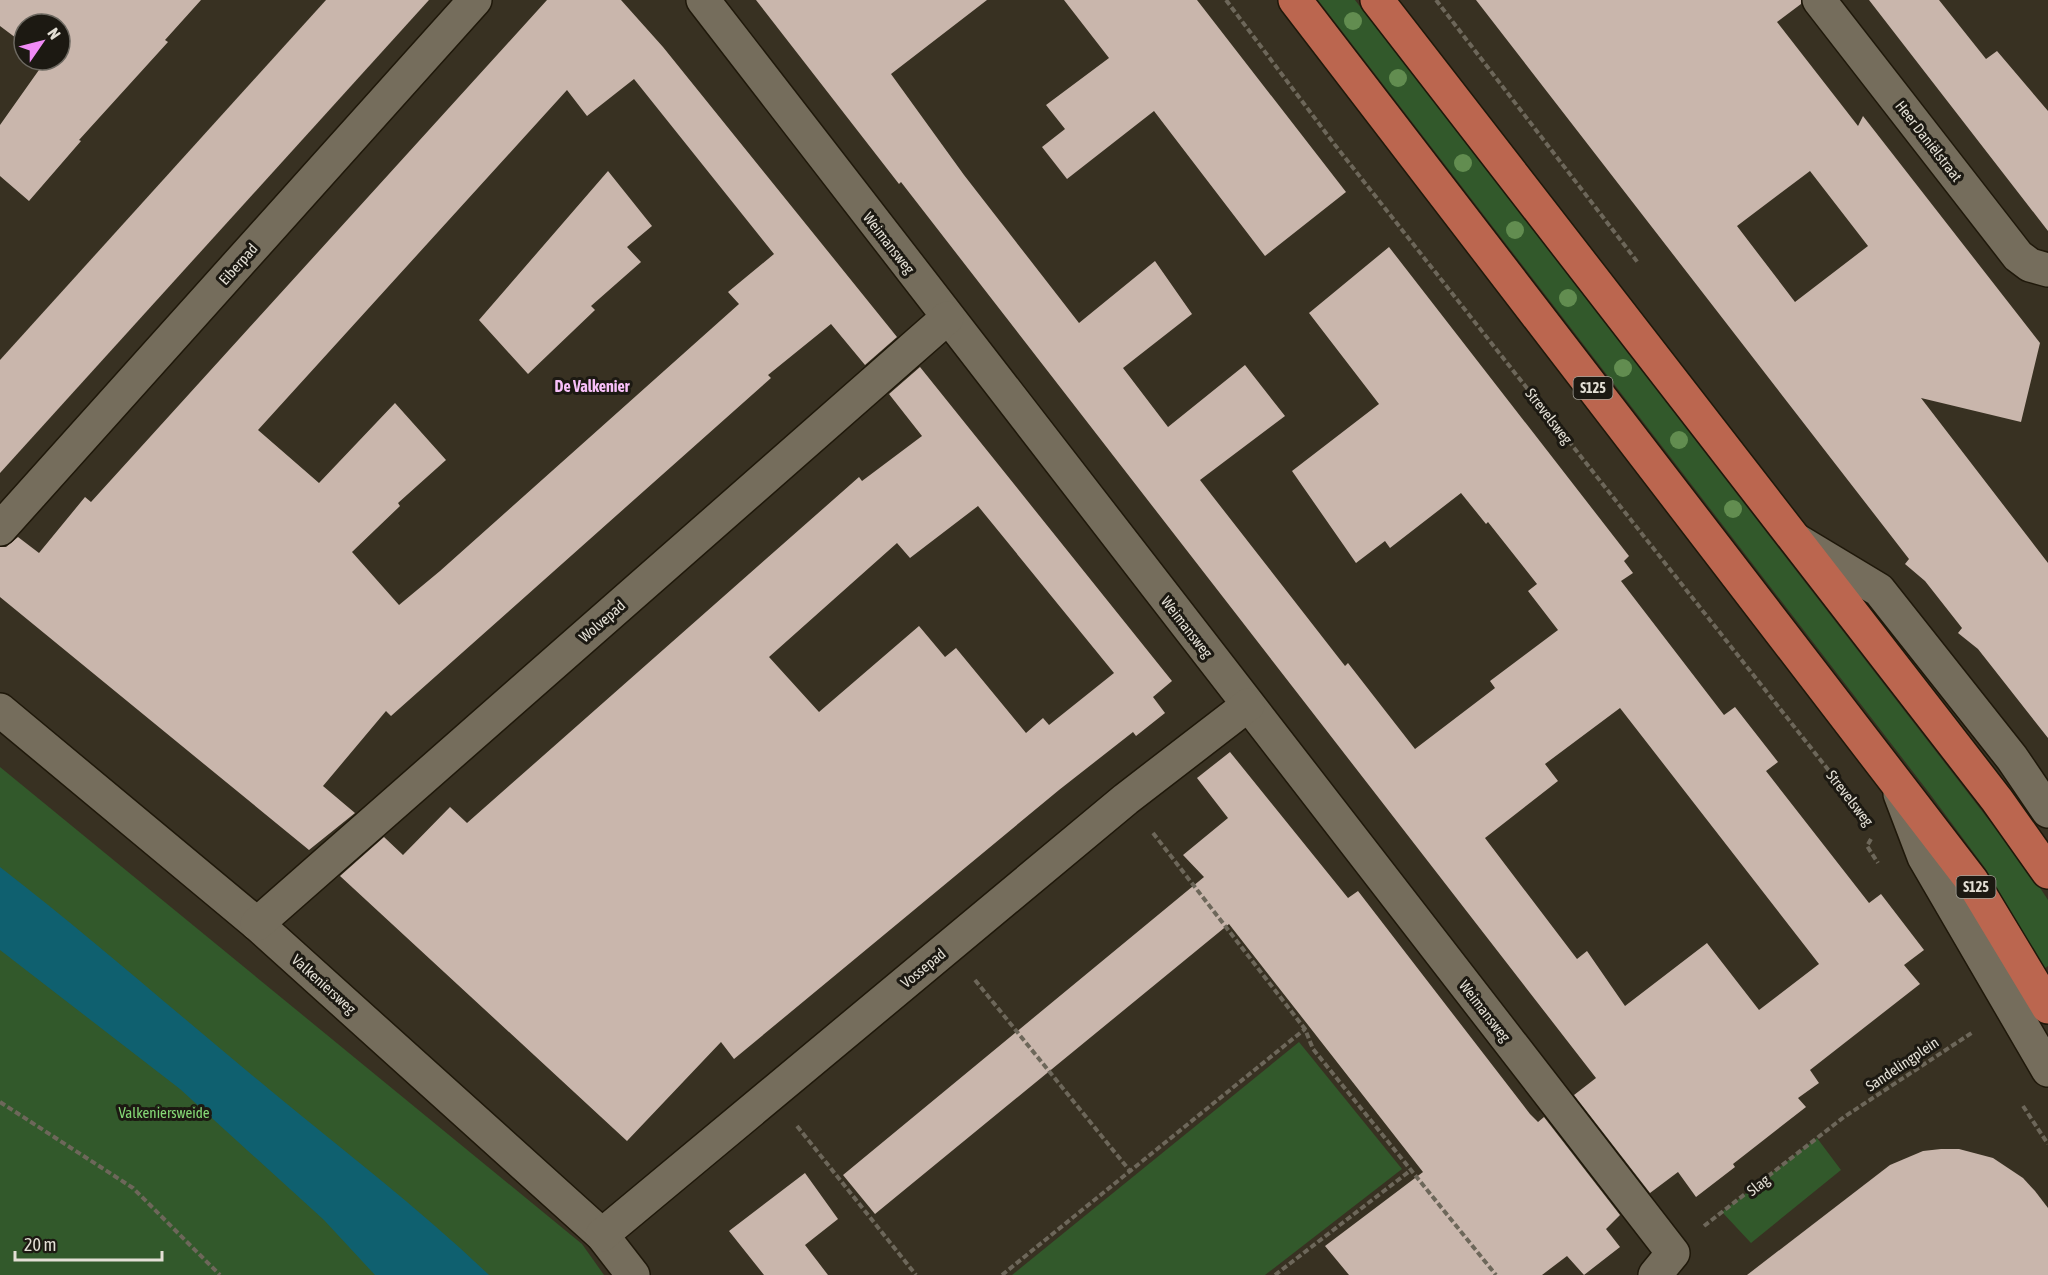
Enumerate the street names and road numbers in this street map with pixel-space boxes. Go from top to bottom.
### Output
street label: Heer Daniëlstraat [1892,97,1966,185]
street label: Weimansweg [860,209,919,277]
street label: Eiberpad [215,240,261,288]
road number: S125 [1574,377,1612,399]
street label: Strevelsweg [1522,385,1576,448]
street label: Weimansweg [1158,593,1217,661]
street label: Wolvepad [576,596,628,646]
street label: Strevelsweg [1823,767,1877,830]
road number: S125 [1956,876,1996,898]
street label: Vossepad [897,945,949,991]
street label: Valkeniersweg [288,951,360,1018]
street label: Weimansweg [1456,977,1515,1045]
street label: Sandelingplein [1862,1033,1942,1095]
street label: Slag [1743,1171,1773,1199]

